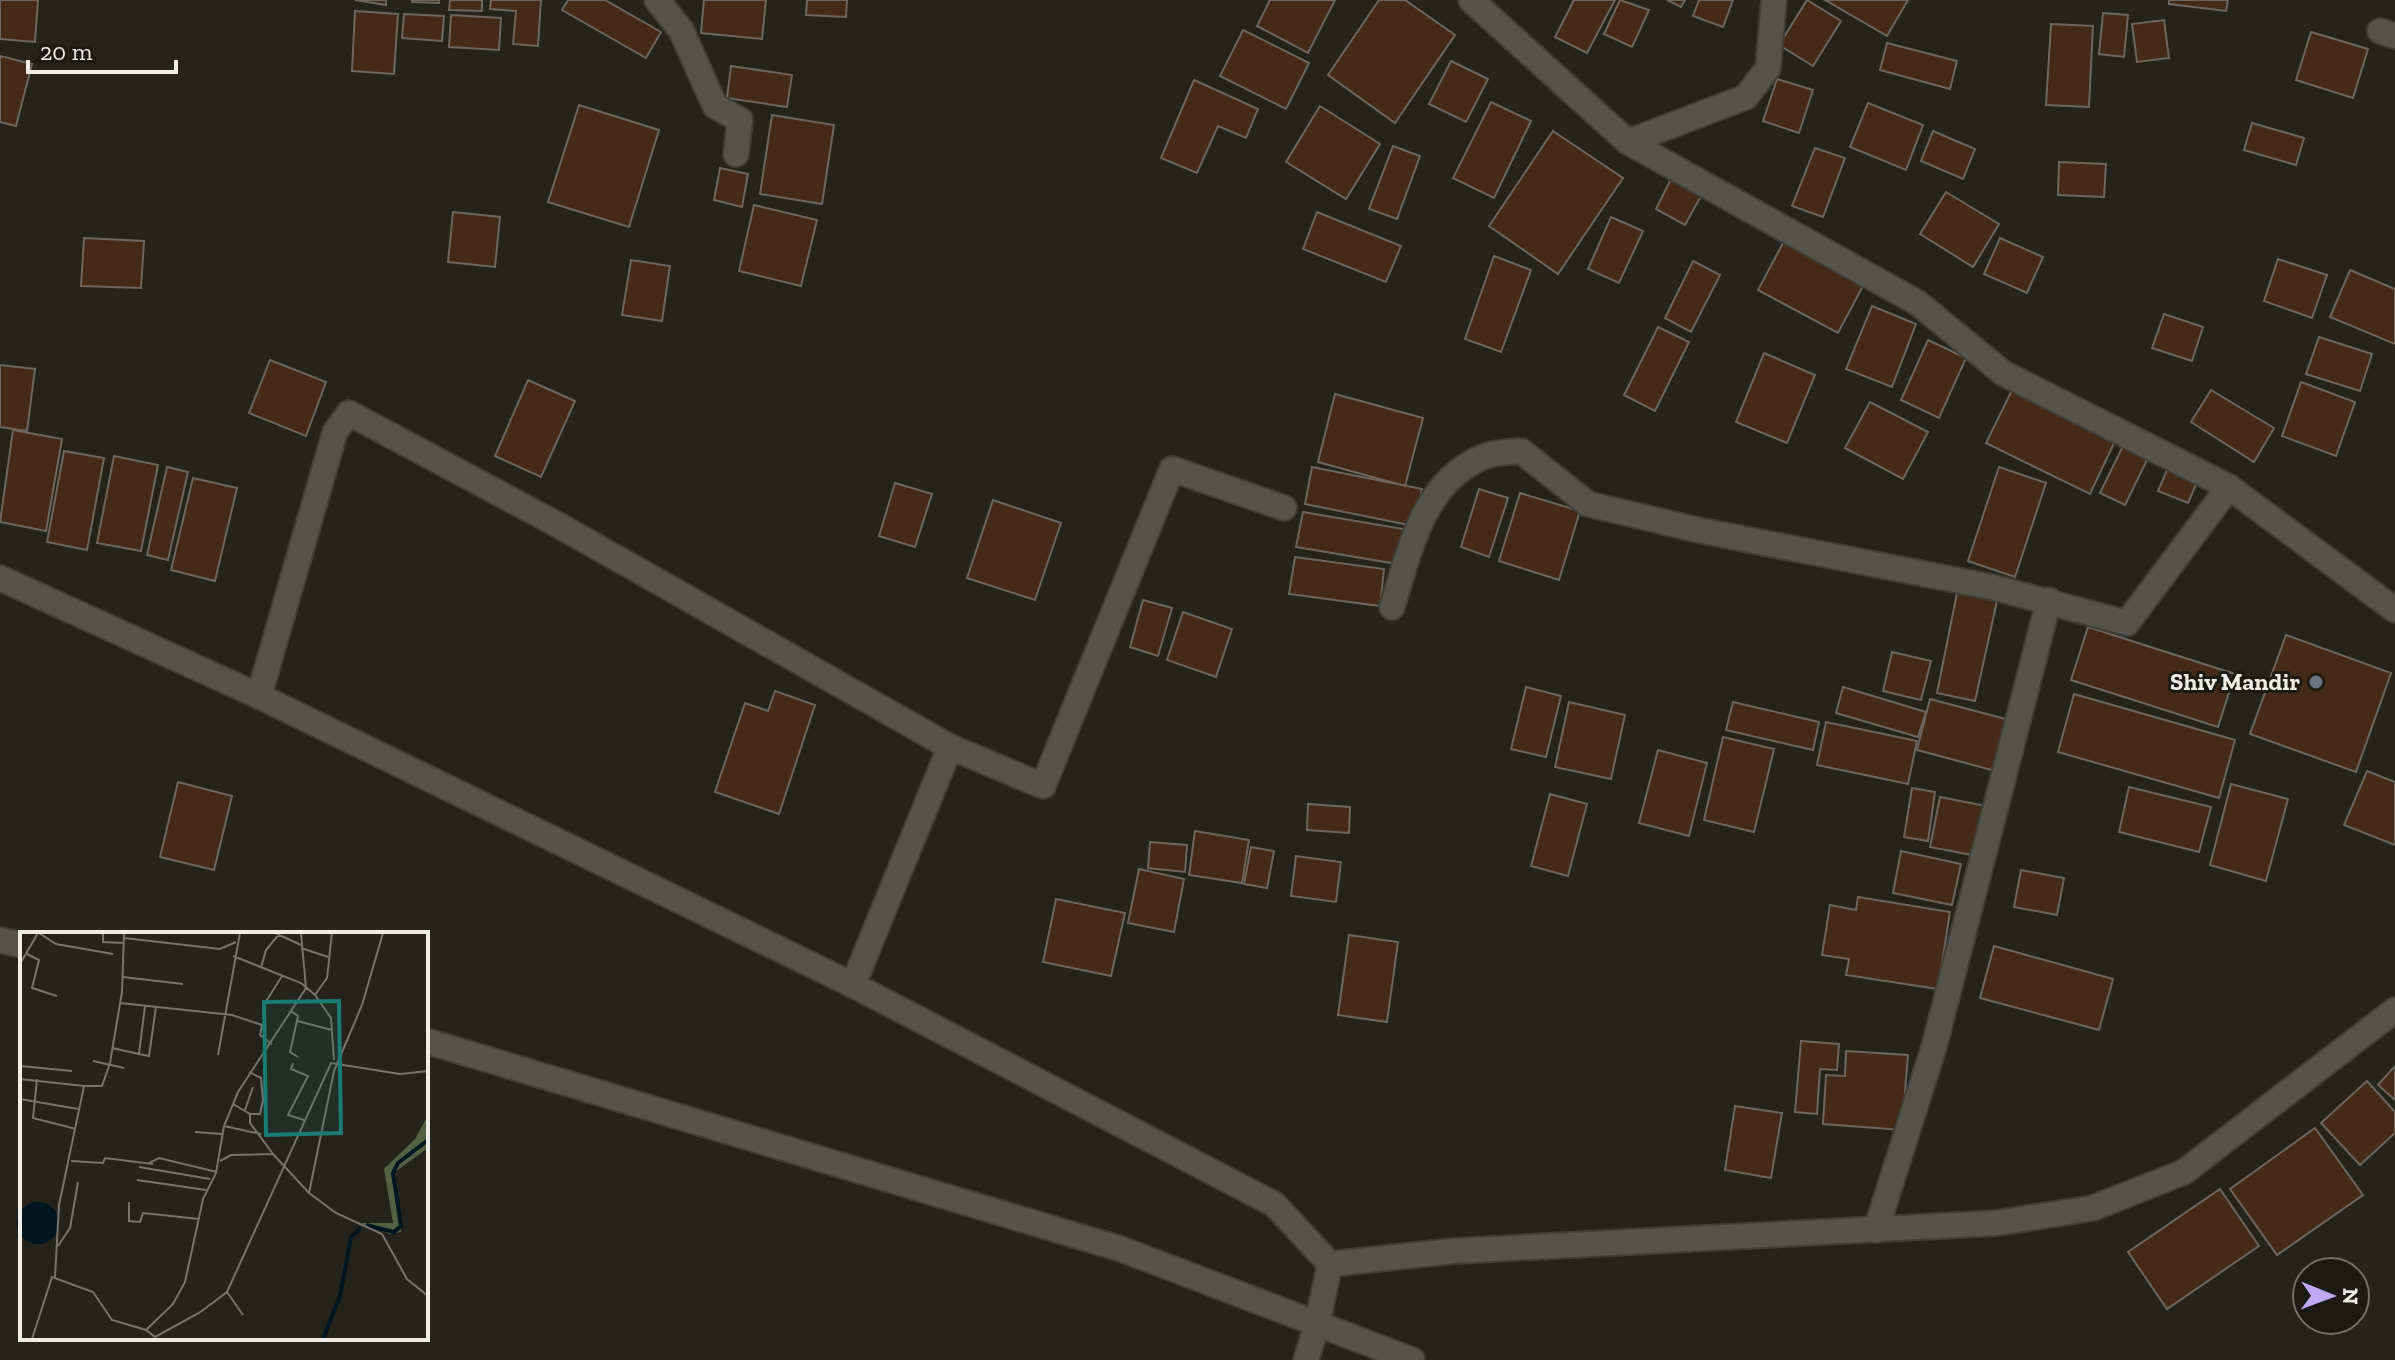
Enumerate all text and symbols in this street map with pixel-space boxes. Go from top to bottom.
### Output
scale bar [28,24,176,74]
text: 20 m [40,37,93,66]
place label: Shiv Mandir [2170,667,2300,696]
marker: Shiv Mandir [2307,673,2325,691]
inset map [20,932,428,1340]
north arrow [2291,1256,2371,1336]
text: N [2337,1288,2364,1305]

